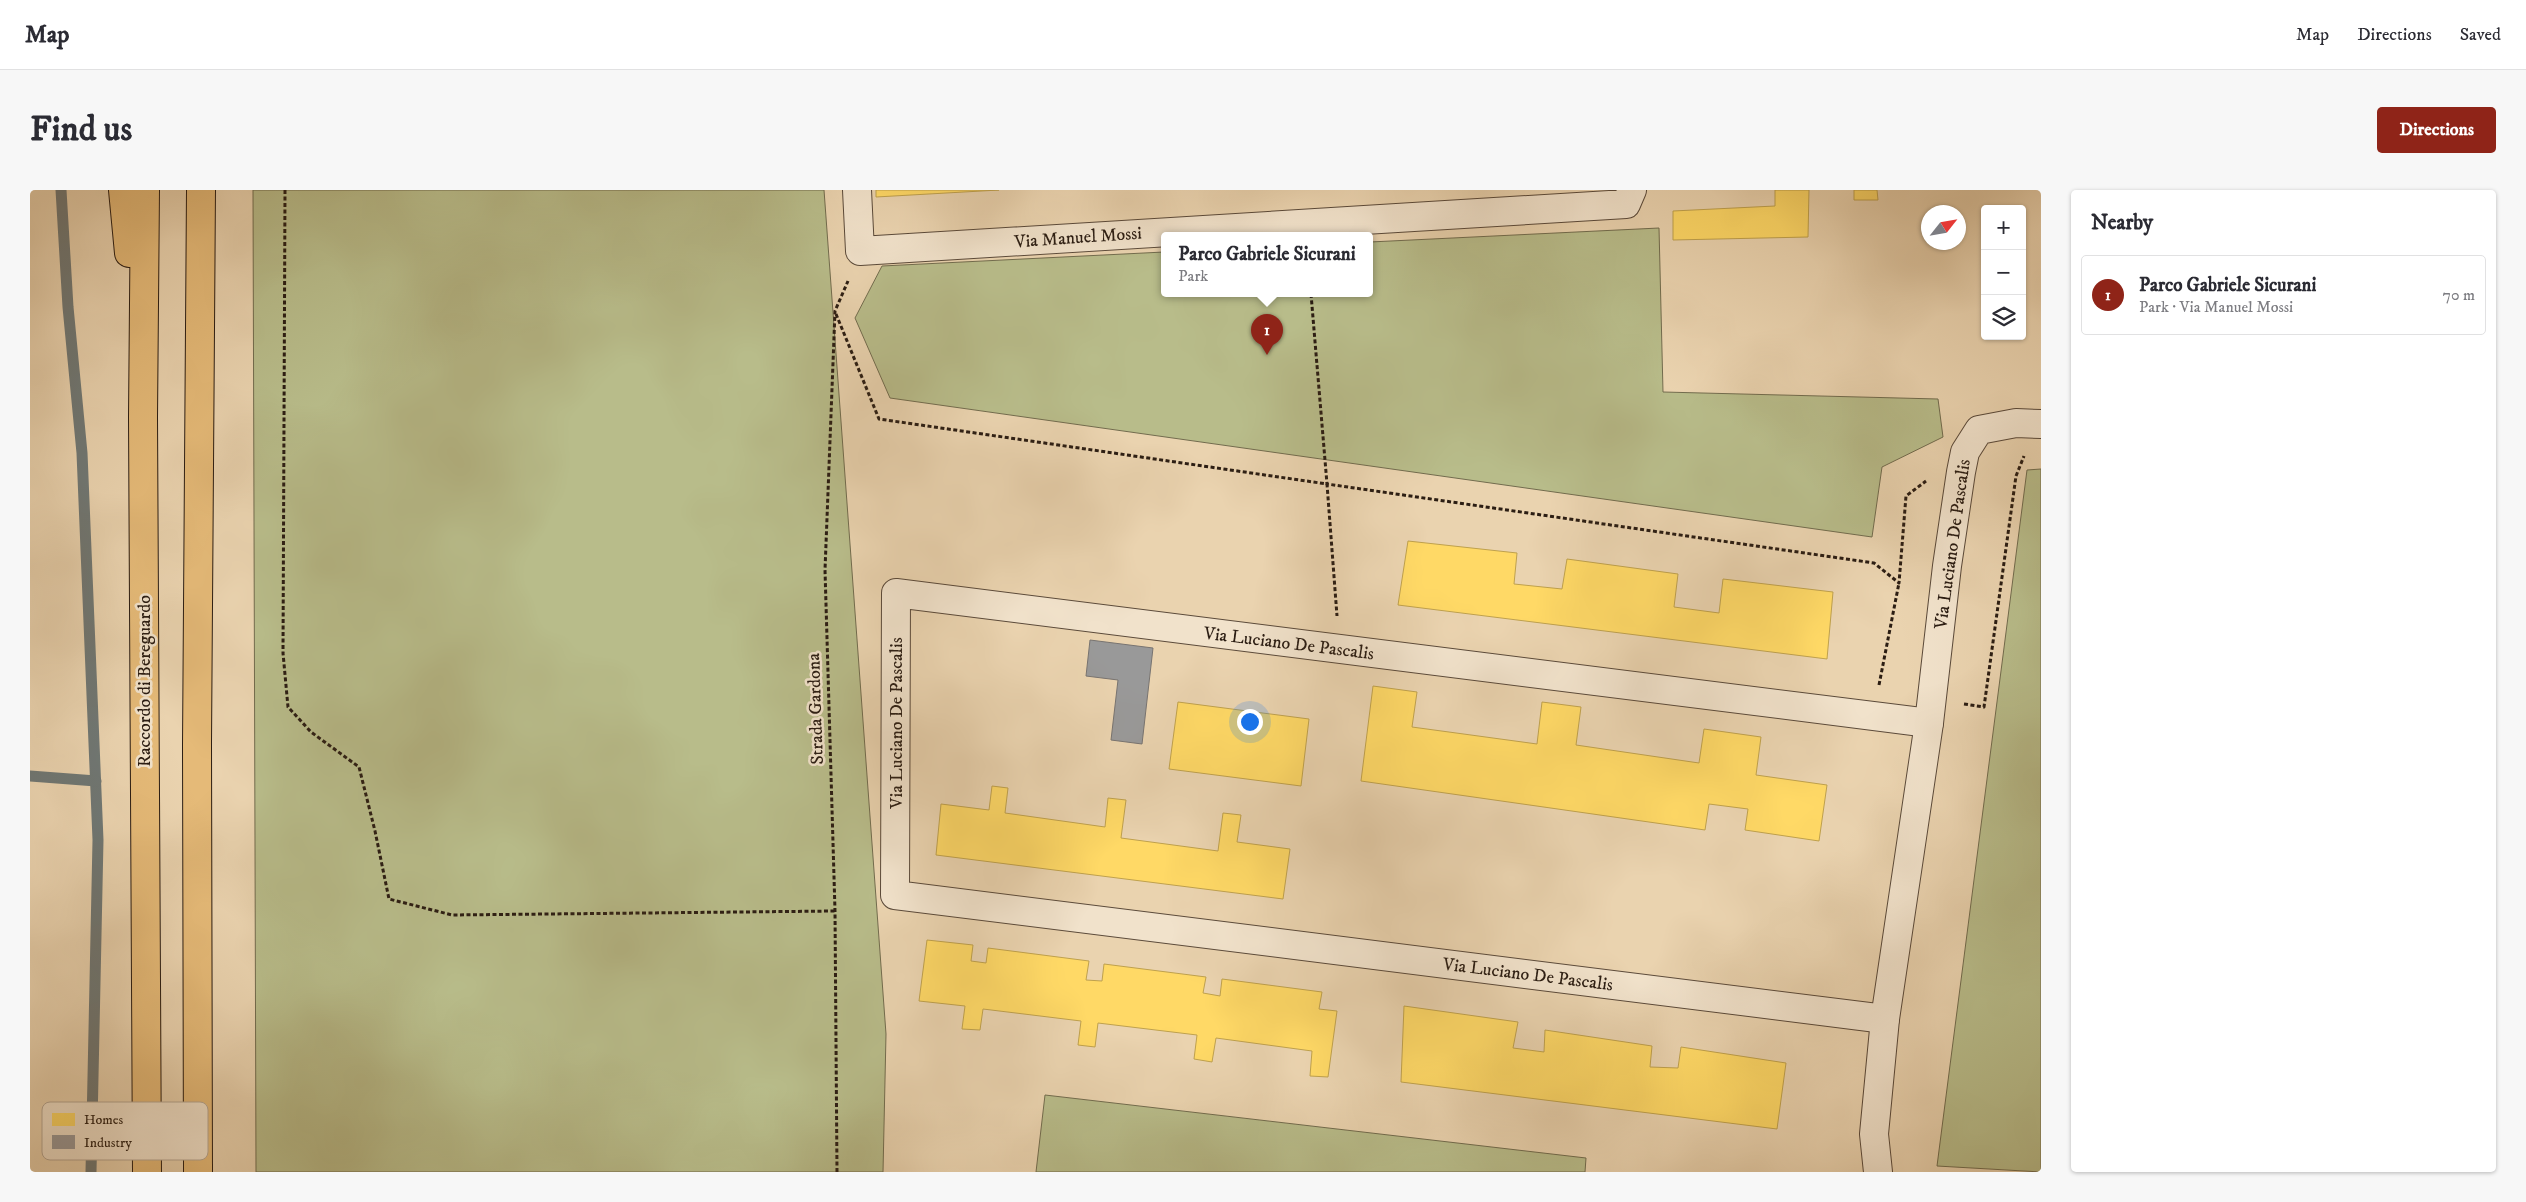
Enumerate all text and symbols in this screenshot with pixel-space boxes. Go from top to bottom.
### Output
text: Map [25,20,69,50]
text: Map [2296,24,2329,46]
text: Directions [2357,24,2432,46]
text: Saved [2460,24,2501,46]
button: Directions [2377,107,2496,153]
text: Find us [30,108,132,152]
north arrow [1921,205,1966,250]
map controls [1981,205,2026,340]
button: + [1981,205,2026,250]
text: Nearby [2091,210,2153,236]
street label: Via Manuel Mossi [1013,223,1143,253]
popup [1161,232,1373,297]
text: Parco Gabriele Sicurani [1178,243,1356,266]
button: − [1981,250,2026,295]
text: Park [1178,266,1208,286]
text: Parco Gabriele Sicurani [2139,274,2316,297]
text: 1 [2105,285,2111,305]
text: 70 m [2443,285,2475,305]
button: layers [1981,295,2026,340]
text: Park · Via Manuel Mossi [2139,297,2293,317]
pin: 1 [1251,314,1283,355]
street label: Via Luciano De Pascalis [1930,458,1976,632]
street label: Raccordo di Bereguardo [134,595,156,767]
street label: Via Luciano De Pascalis [1202,623,1375,665]
street label: Via Luciano De Pascalis [886,637,908,810]
street label: Strada Gardona [803,652,829,765]
your location [1237,709,1263,735]
street label: Via Luciano De Pascalis [1441,954,1614,996]
legend [42,1102,208,1160]
text: Homes [84,1111,124,1129]
text: Industry [84,1134,132,1152]

